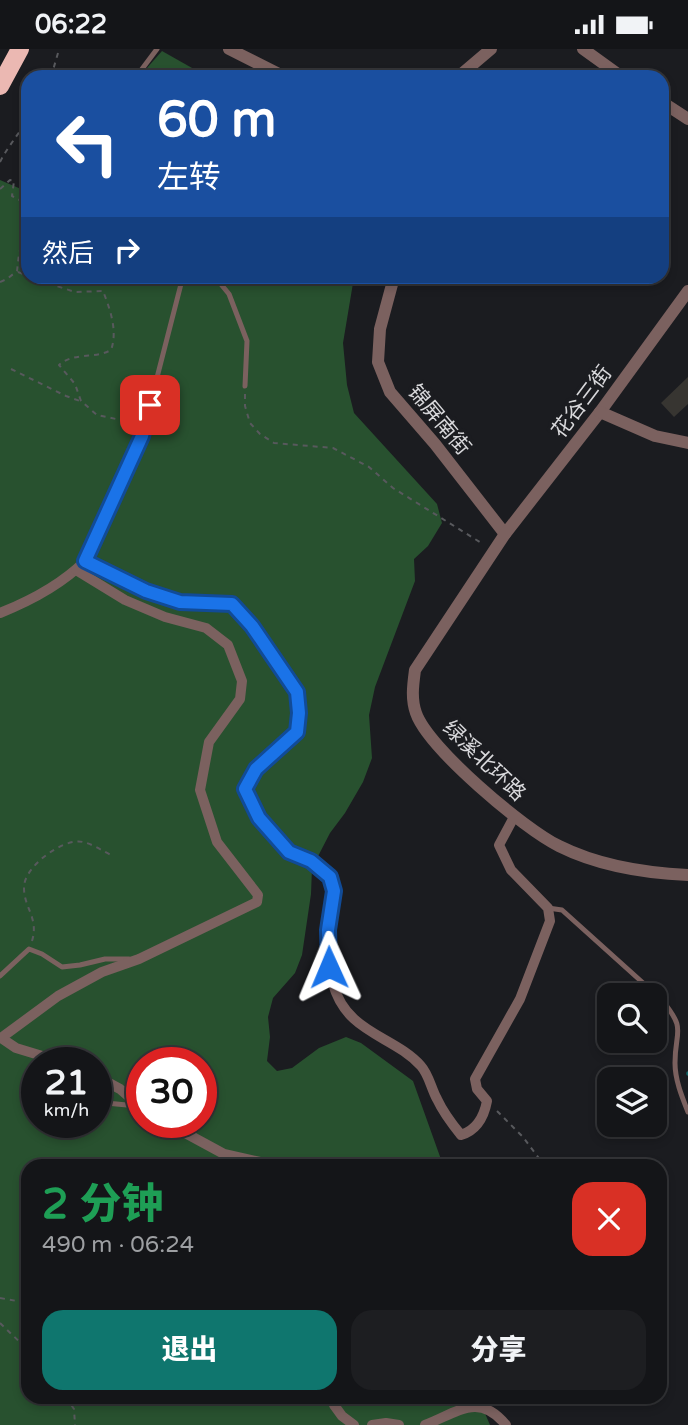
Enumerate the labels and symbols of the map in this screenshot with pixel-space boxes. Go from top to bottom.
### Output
street label: 花谷三街 [547,361,617,443]
pin [120,375,180,435]
street label: 锦屏南街 [402,380,476,460]
street label: 绿溪北环路 [438,716,530,806]
position arrow [292,930,366,1004]
speed limit sign: 30 [126,1047,217,1138]

